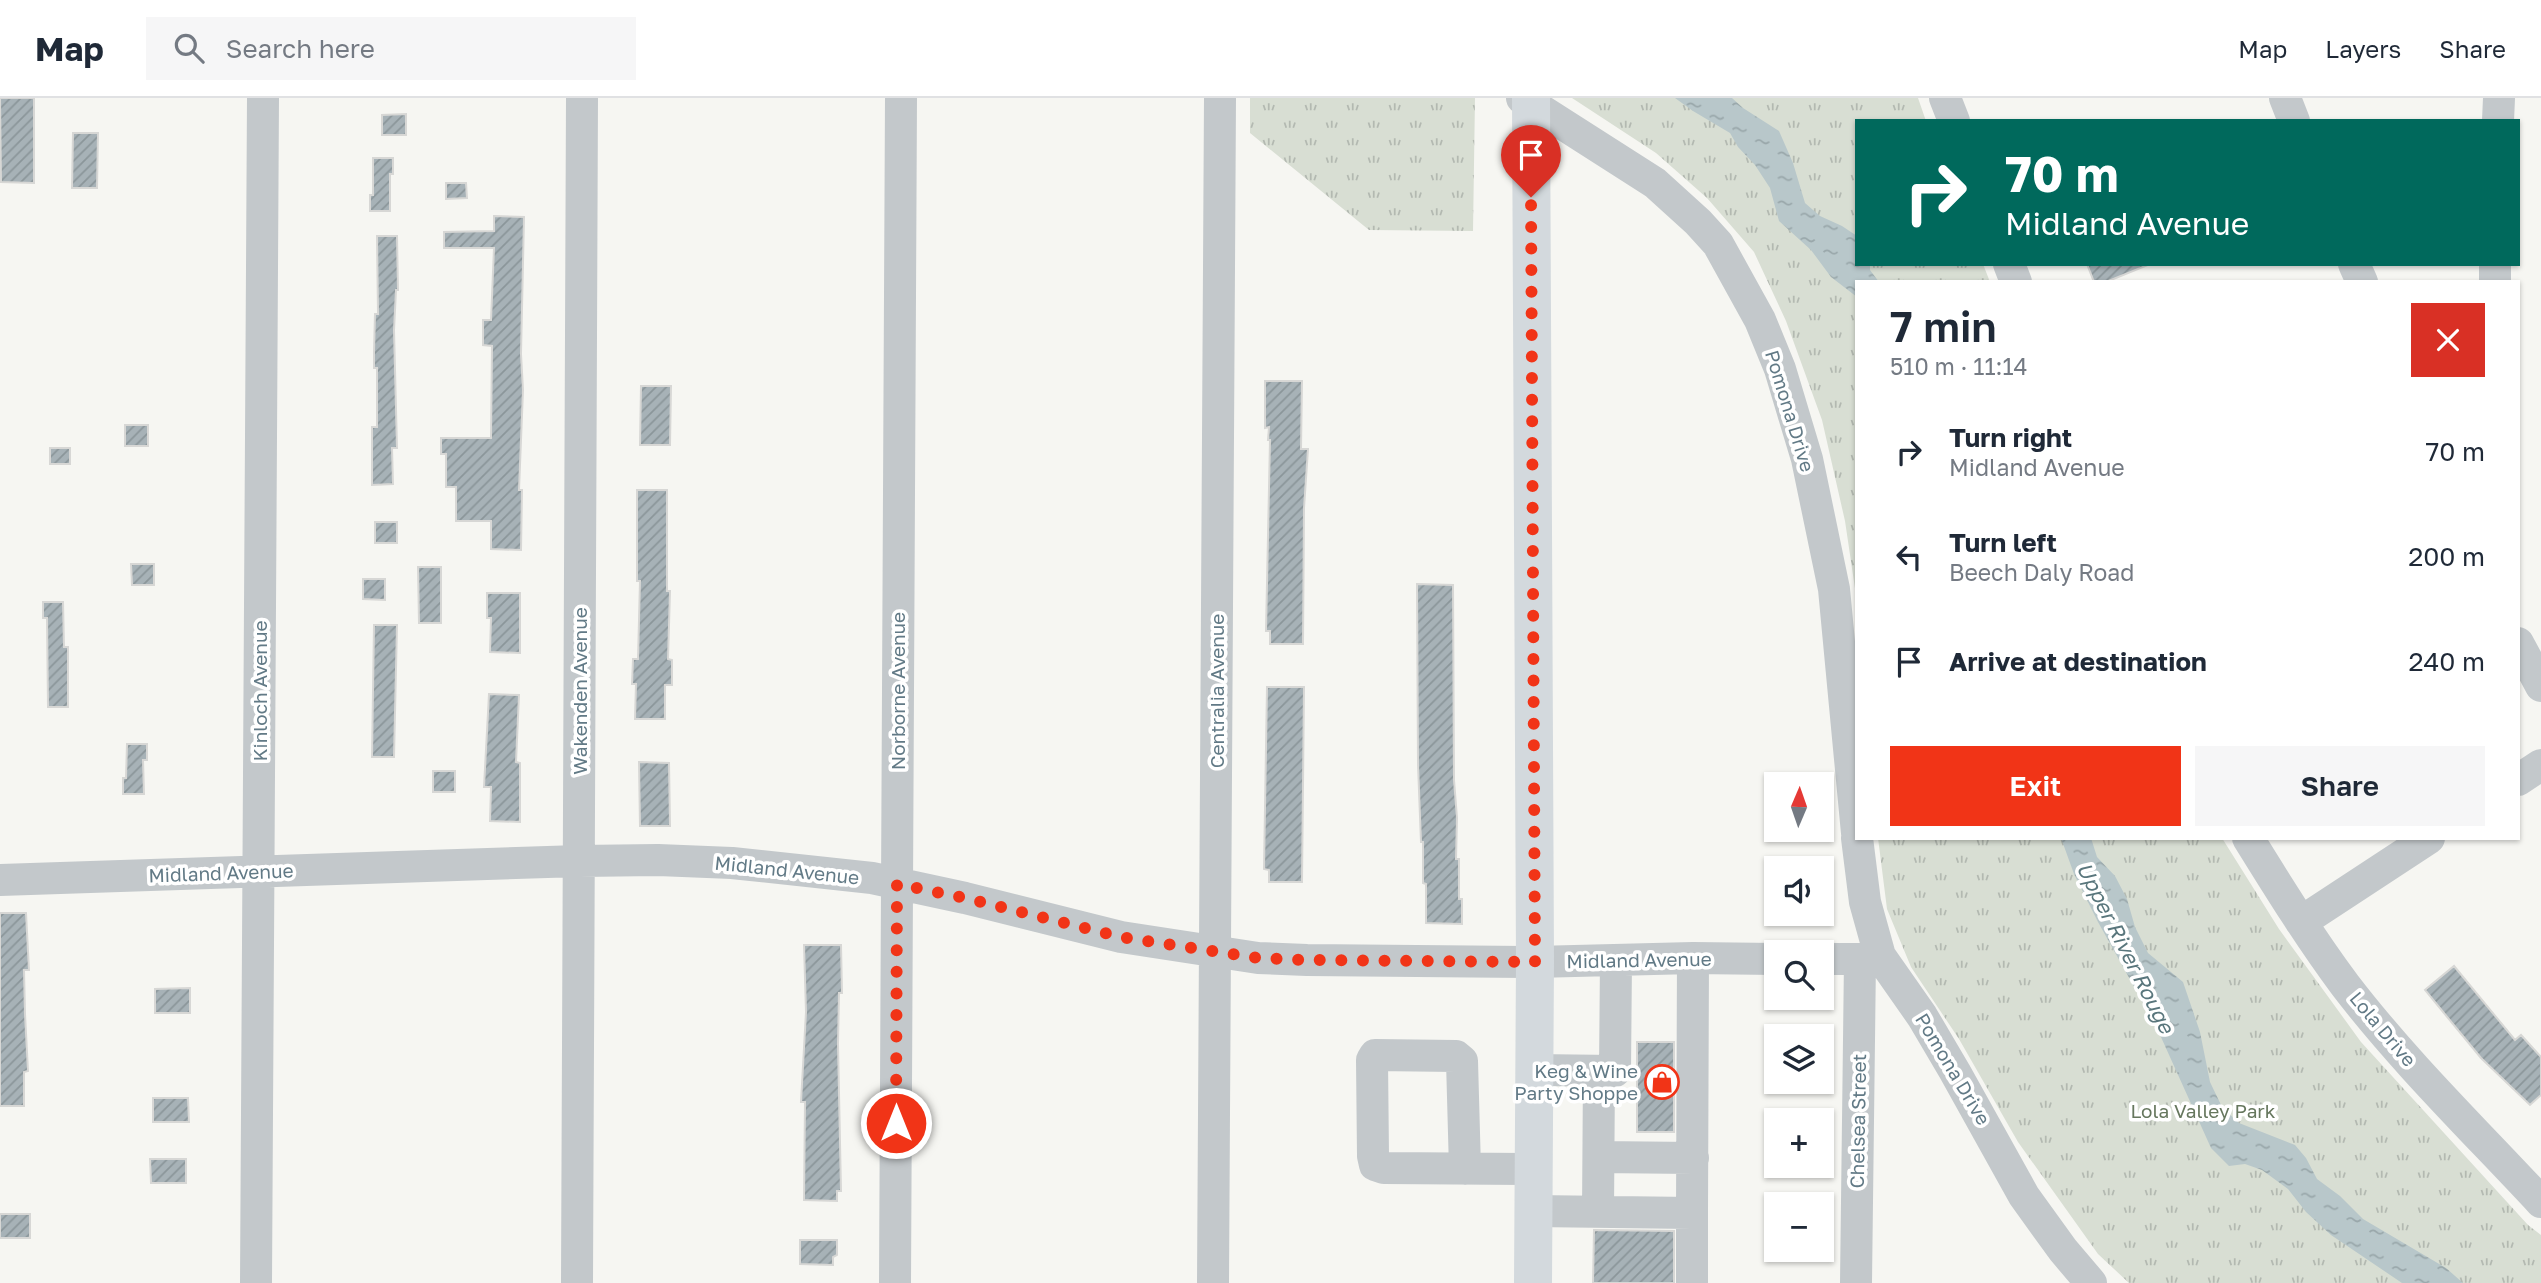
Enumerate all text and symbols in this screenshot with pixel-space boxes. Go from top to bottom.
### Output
search box [146,17,636,80]
text: Map [35,29,104,68]
icon: search [170,29,208,67]
text: Search here [226,33,375,64]
text: Map [2238,34,2287,63]
text: Layers [2325,34,2401,63]
text: Share [2439,34,2506,63]
pin [1501,125,1561,197]
icon: arrive [1512,136,1550,174]
text: 70 m [2005,144,2119,203]
icon: right [1890,147,1981,238]
text: Midland Avenue [2005,204,2249,242]
text: 7 min [1890,301,1997,351]
button: close [2411,303,2485,377]
street label: Pomona Drive [1761,347,1820,475]
text: 510 m · 11:14 [1890,352,2028,380]
text: Turn right [1949,422,2072,453]
icon: right [1890,433,1928,471]
text: 70 m [2426,436,2485,467]
text: Midland Avenue [1949,453,2125,481]
text: Turn left [1949,527,2057,558]
icon: left [1890,538,1928,576]
text: 200 m [2408,541,2485,572]
text: Beech Daly Road [1949,558,2135,586]
street label: Wakenden Avenue [568,607,591,775]
street label: Norborne Avenue [886,612,909,770]
street label: Centralia Avenue [1205,614,1228,768]
street label: Kinloch Avenue [248,620,271,762]
icon: arrive [1890,643,1928,681]
text: Arrive at destination [1949,646,2207,677]
text: 240 m [2408,646,2485,677]
button: Exit [1890,746,2181,826]
button: Share [2195,746,2485,826]
north arrow [1764,772,1834,842]
map controls [1764,772,1834,1262]
street label: Midland Avenue [714,850,860,889]
button: sound [1764,856,1834,926]
street label: Midland Avenue [148,858,294,887]
water label: Upper River Rouge [2072,858,2181,1039]
button: search [1764,940,1834,1010]
street label: Midland Avenue [1566,947,1712,972]
street label: Lola Drive [2345,987,2421,1071]
street label: Pomona Drive [1911,1009,1996,1129]
button: layers [1764,1024,1834,1094]
street label: Chelsea Street [1845,1054,1870,1188]
place label: Keg & Wine Party Shoppe [1514,1059,1638,1104]
shop icon: Keg & Wine Party Shoppe [1643,1063,1681,1101]
position arrow [859,1086,933,1160]
park label: Lola Valley Park [2130,1099,2276,1122]
button: + [1764,1108,1834,1178]
button: − [1764,1192,1834,1262]

